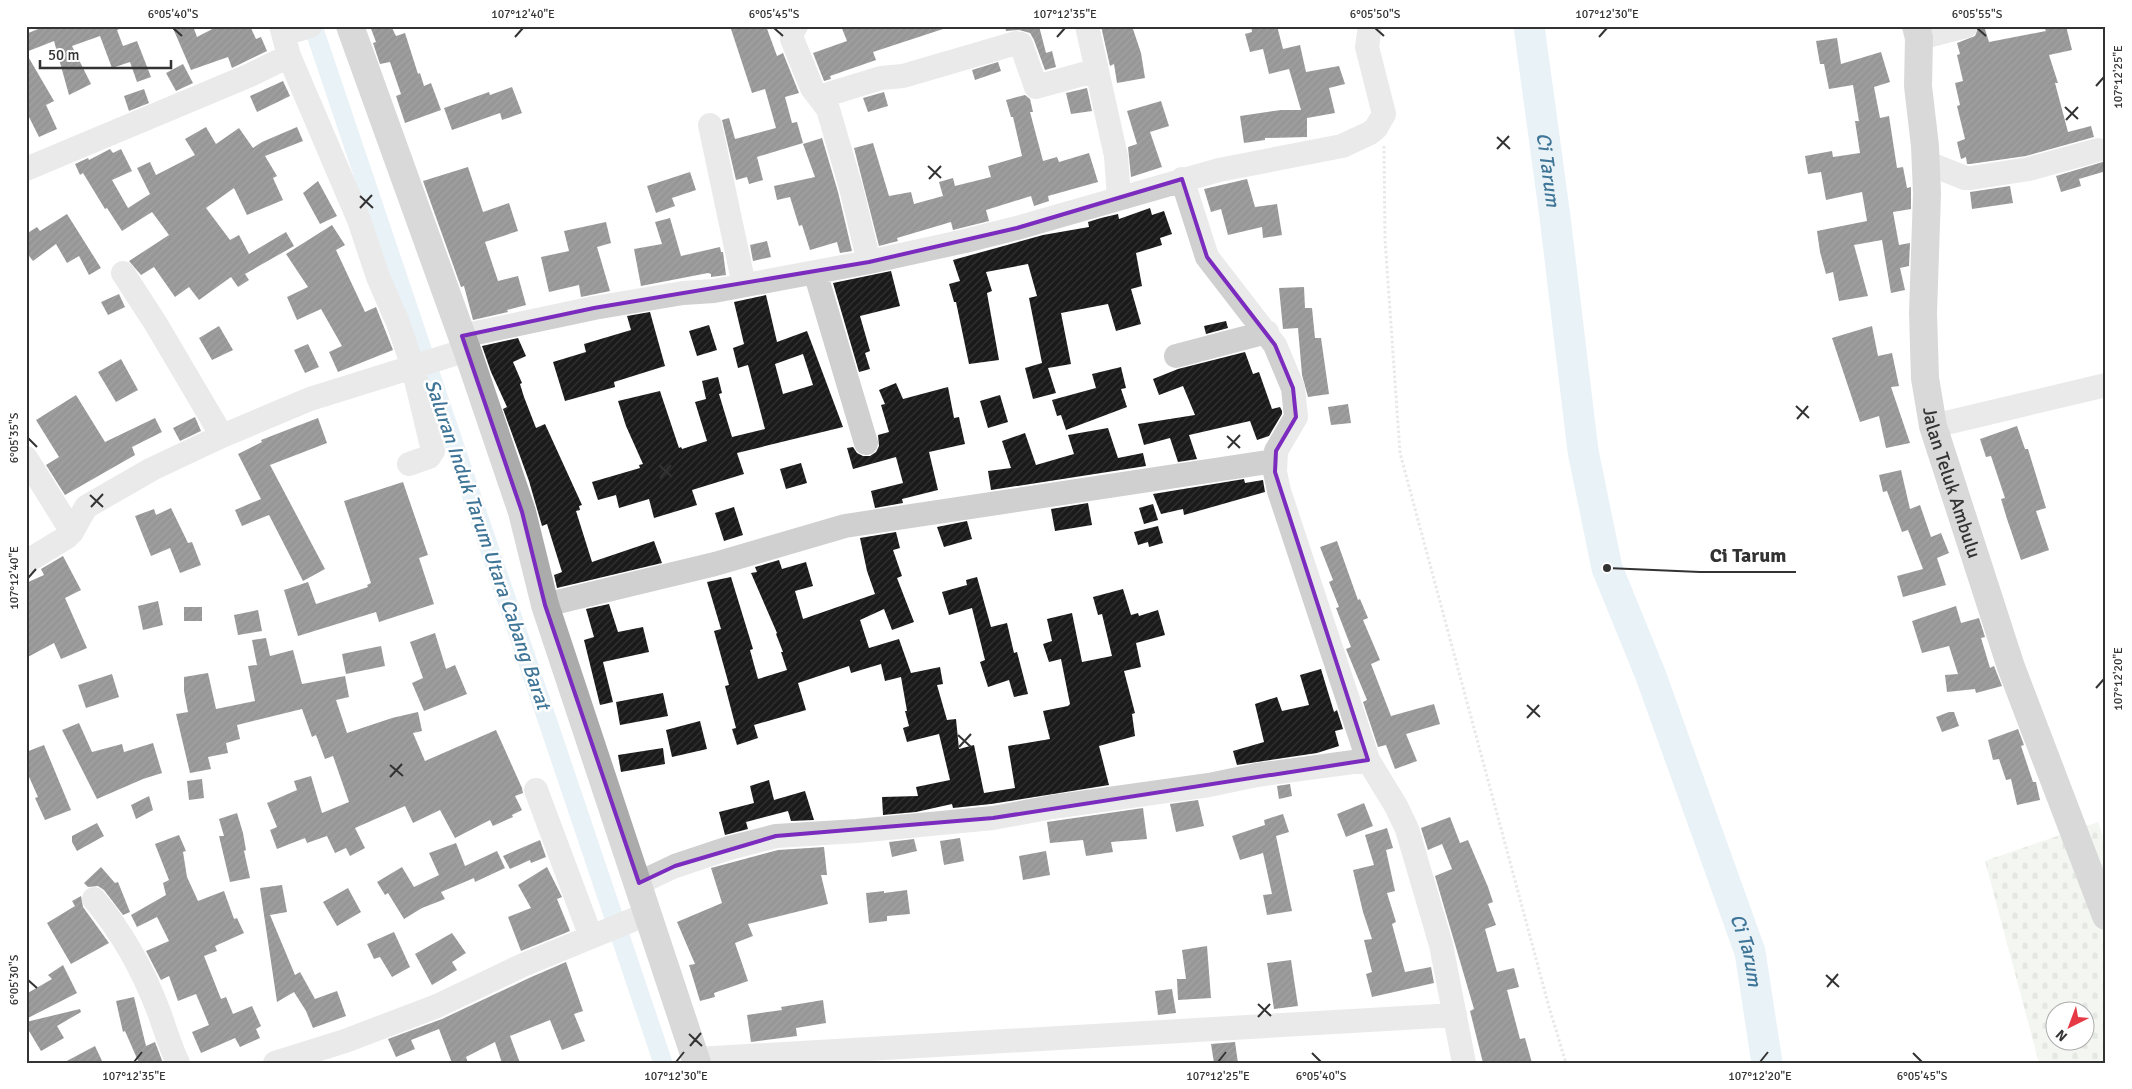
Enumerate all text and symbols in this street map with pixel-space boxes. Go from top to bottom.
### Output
text: 6°05'40"S [148,7,199,22]
text: 107°12'40"E [491,7,555,22]
text: 6°05'45"S [749,7,800,22]
text: 107°12'35"E [1033,7,1097,22]
text: 6°05'50"S [1350,7,1401,22]
text: 107°12'30"E [1575,7,1639,22]
text: 6°05'55"S [1952,7,2003,22]
scale bar [40,38,171,70]
text: 107°12'25"E [2111,45,2126,109]
text: 50 m [48,46,79,64]
water label: Ci Tarum [1531,131,1566,209]
water label: Saluran Induk Tarum Utara Cabang Barat [419,376,557,714]
street label: Jalan Teluk Ambulu [1917,405,1986,561]
text: 6°05'35"S [7,412,22,463]
callout: Ci Tarum [1700,537,1796,572]
text: Ci Tarum [1710,543,1786,568]
text: 107°12'40"E [7,546,22,610]
text: 107°12'20"E [2111,647,2126,711]
water label: Ci Tarum [1724,910,1767,989]
text: 6°05'30"S [7,954,22,1005]
north arrow [2044,1002,2094,1052]
text: N [2052,1026,2071,1045]
text: 107°12'35"E [102,1069,166,1084]
text: 107°12'30"E [644,1069,708,1084]
text: 107°12'25"E [1186,1069,1250,1084]
text: 6°05'40"S [1296,1069,1347,1084]
text: 107°12'20"E [1728,1069,1792,1084]
text: 6°05'45"S [1897,1069,1948,1084]

